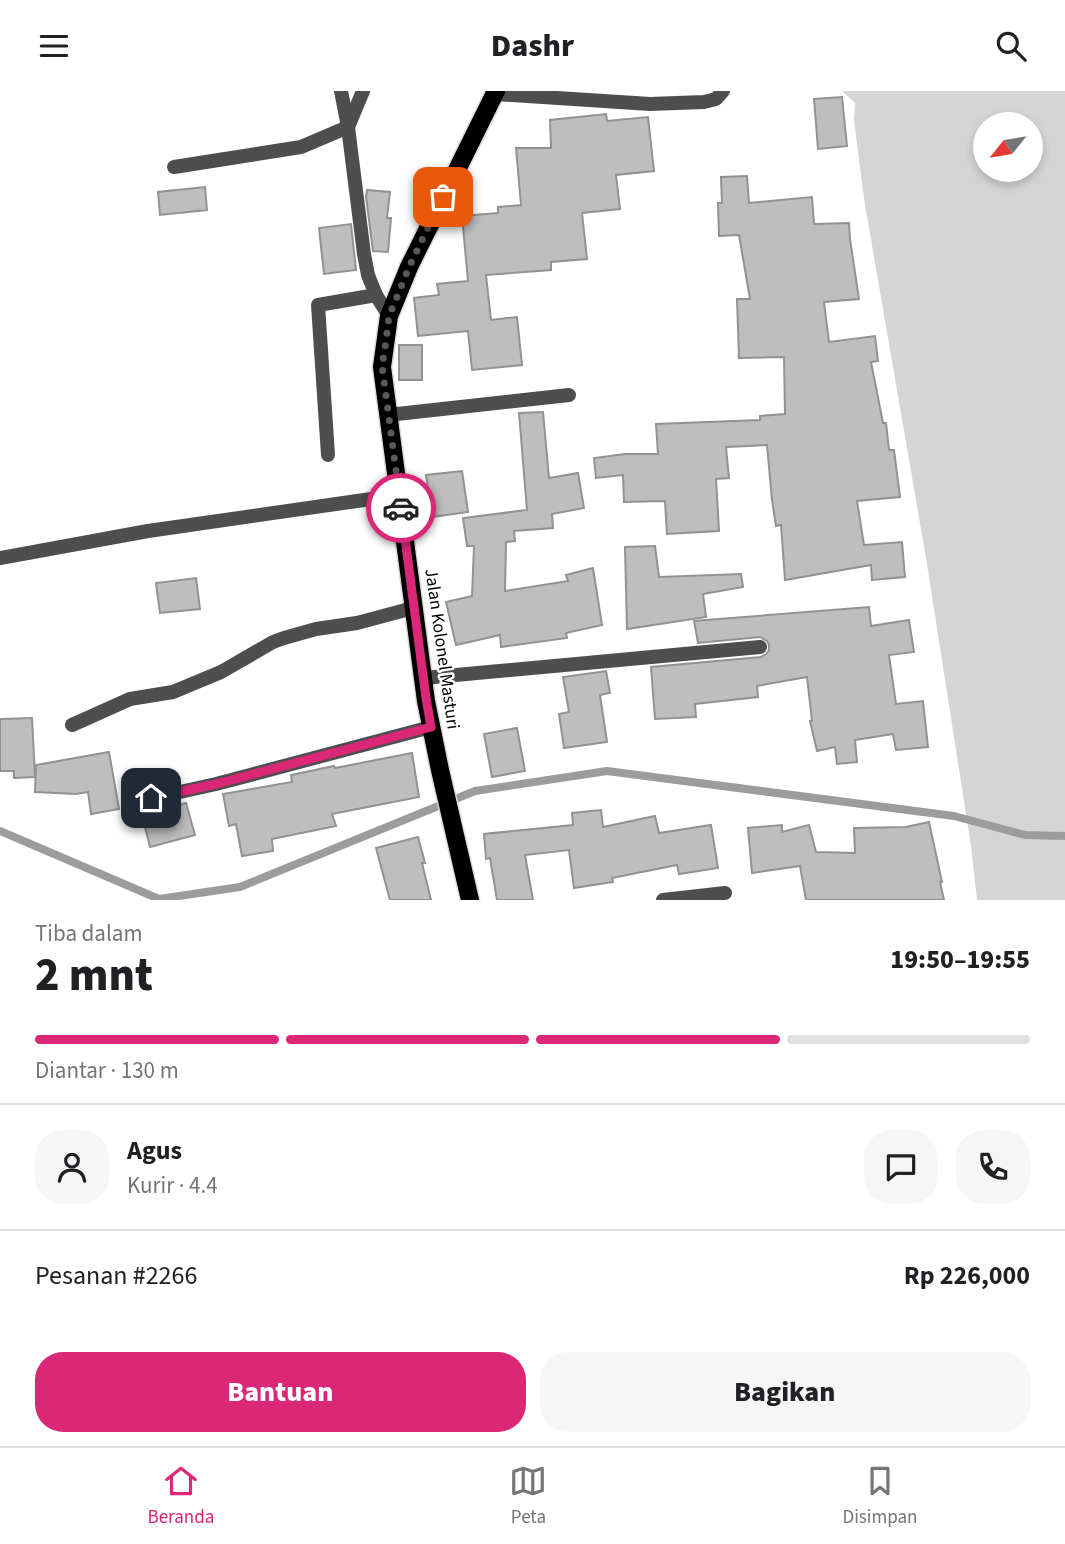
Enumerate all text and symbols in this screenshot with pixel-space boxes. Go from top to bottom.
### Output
text: Dashr [491,23,574,69]
icon: menu [35,27,73,65]
icon: search [992,27,1030,65]
north arrow [973,112,1043,182]
map controls [973,112,1043,182]
pin [413,167,473,227]
icon: bag [424,178,462,216]
courier [366,473,436,543]
icon: car [382,489,420,527]
street label: Jalan Kolonel Masturi [418,567,466,731]
pin [121,768,181,828]
icon: home [132,779,170,817]
text: Tiba dalam [35,917,142,950]
text: 19:50–19:55 [890,941,1030,978]
text: 2 mnt [35,943,153,1008]
text: Diantar · 130 m [35,1054,179,1087]
button: person [35,1130,109,1204]
button: chat [864,1130,938,1204]
button: phone [956,1130,1030,1204]
text: Agus [127,1132,182,1169]
text: Kurir · 4.4 [127,1169,218,1202]
text: Pesanan #2266 [35,1257,197,1294]
text: Rp 226,000 [904,1257,1030,1294]
button: Bantuan [35,1352,526,1432]
button: Bagikan [540,1352,1030,1432]
tab: Beranda [148,1462,214,1531]
tab: Peta [509,1462,547,1531]
tab: Disimpan [842,1462,917,1531]

